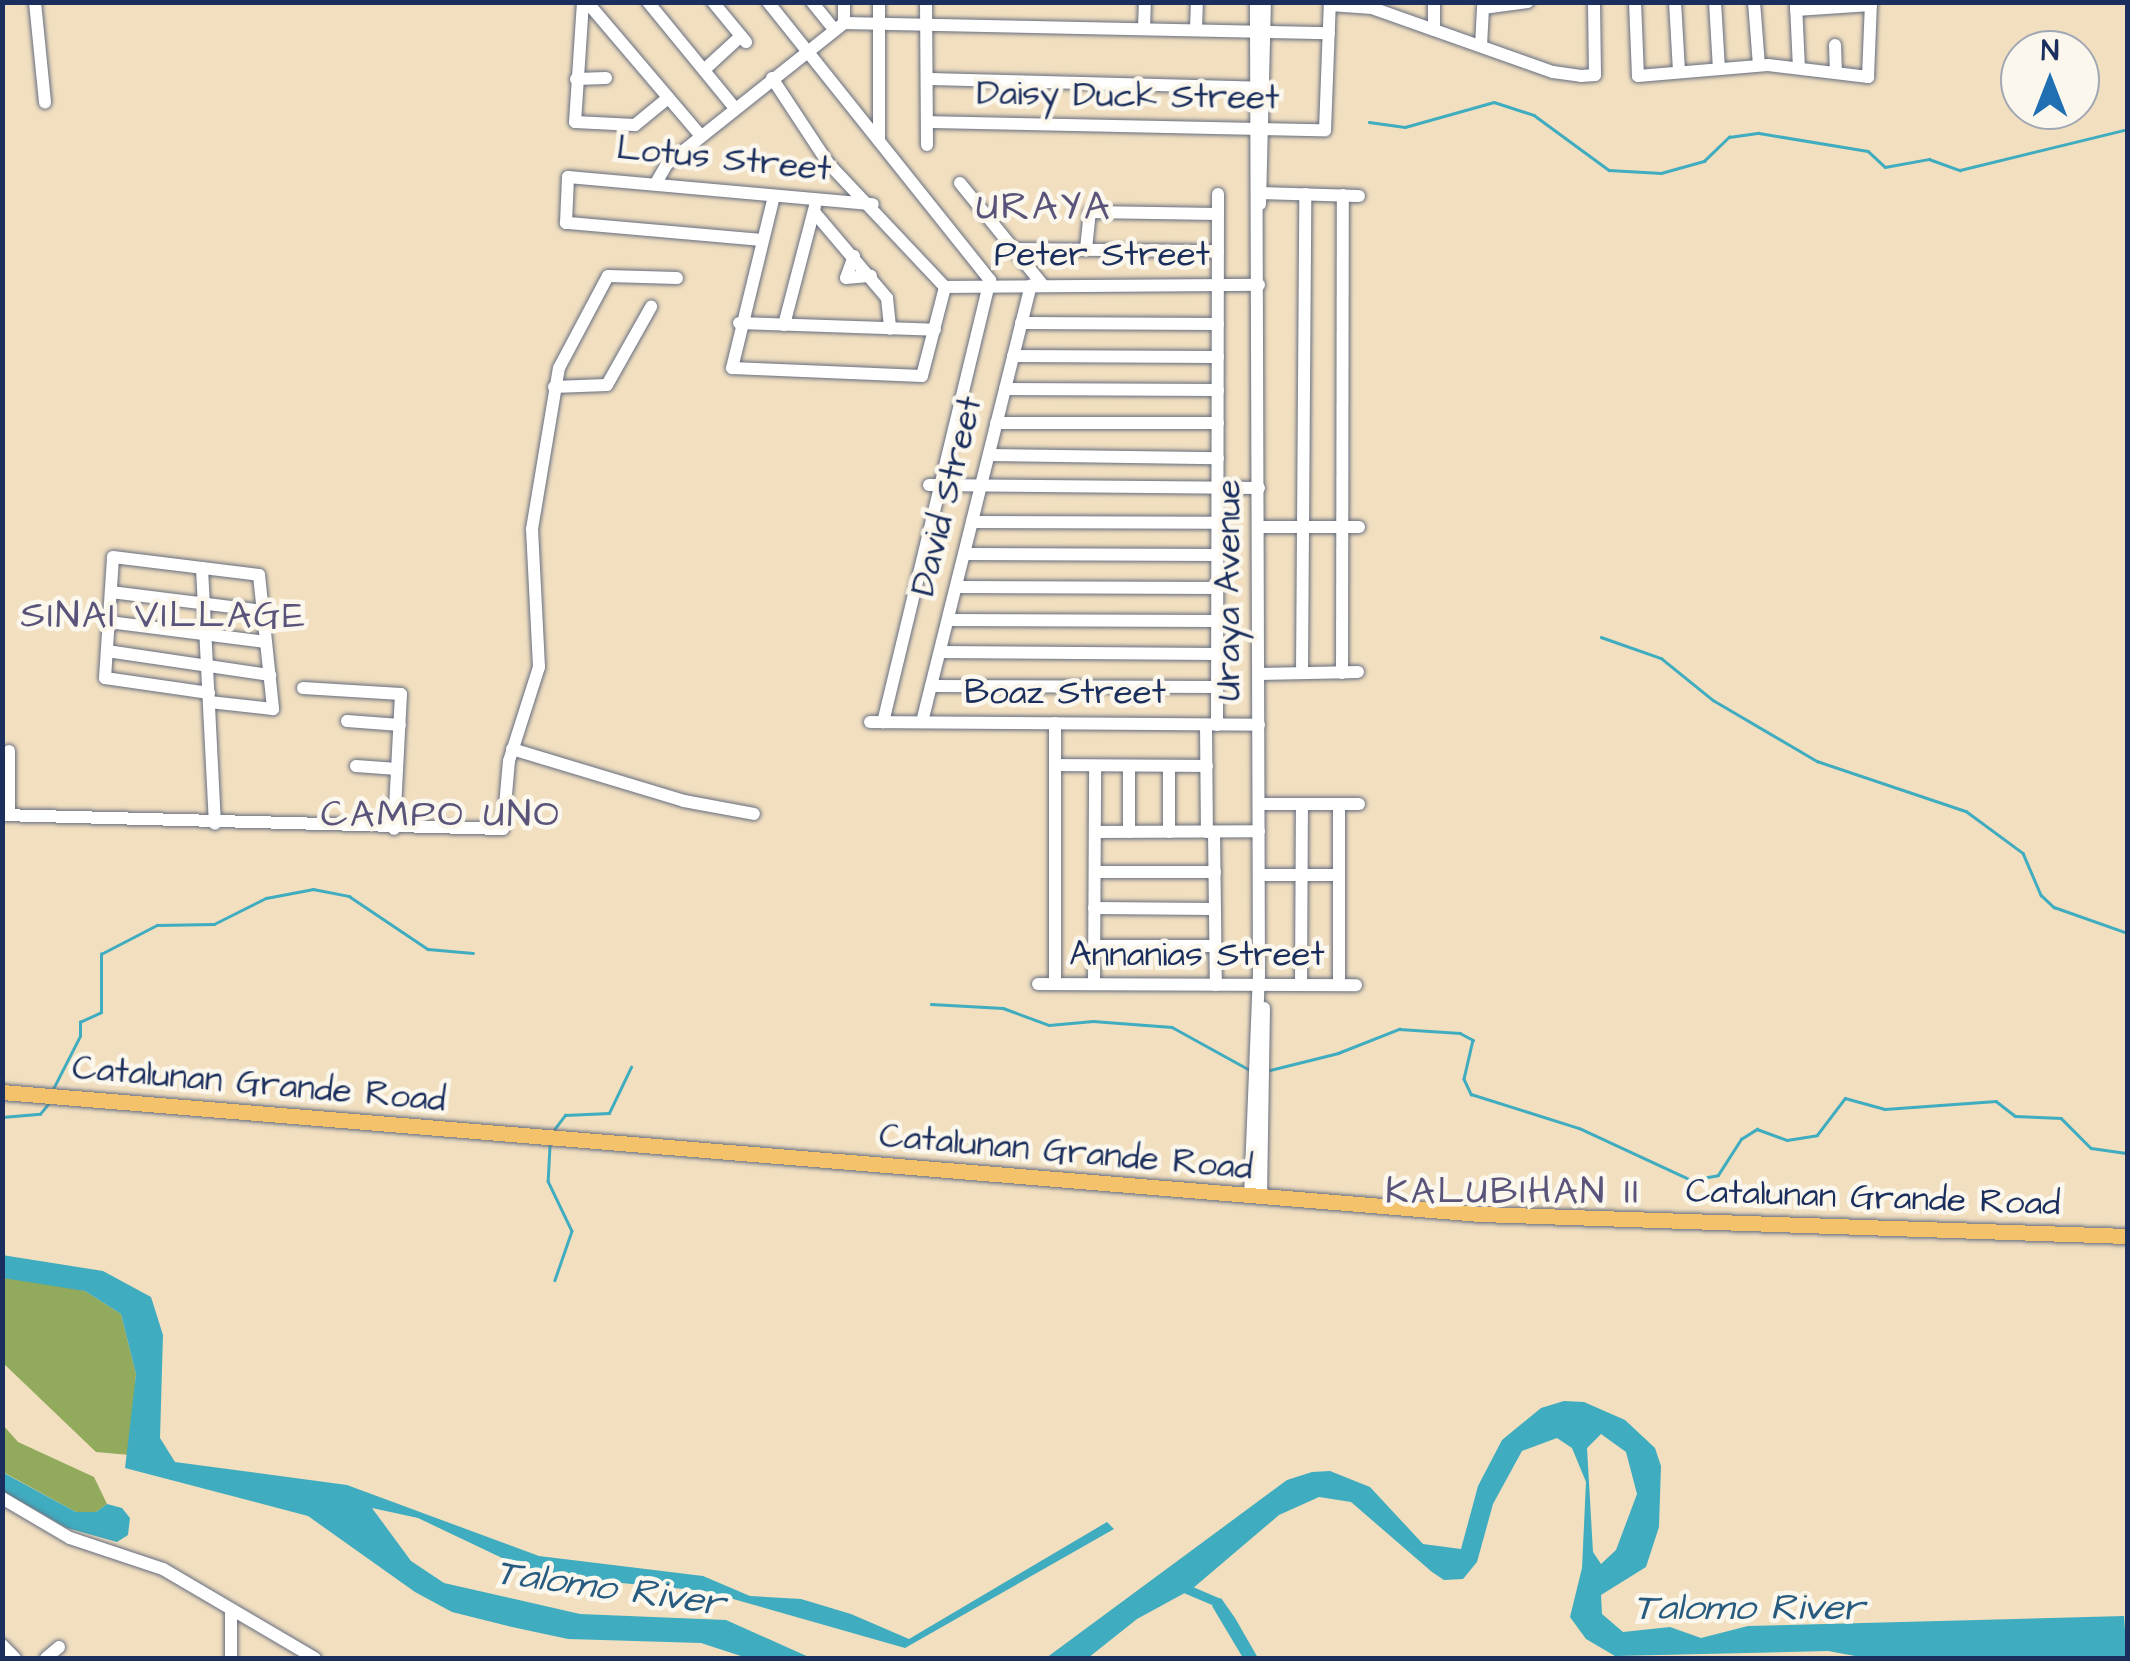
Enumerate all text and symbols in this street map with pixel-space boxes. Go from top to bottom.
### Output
north arrow [2000,30,2100,130]
text: N [2041,32,2059,71]
street label: Daisy Duck Street [976,72,1280,120]
street label: Lotus Street [615,127,833,191]
district label: URAYA [976,184,1112,232]
street label: Peter Street [994,234,1210,276]
street label: David Street [902,392,992,600]
street label: Uraya Avenue [1208,479,1250,701]
district label: SINAI VILLAGE [20,594,308,640]
street label: Boaz Street [964,672,1166,714]
district label: CAMPO UNO [321,793,561,839]
street label: Annanias Street [1069,934,1325,976]
street label: Catalunan Grande Road [70,1047,448,1121]
street label: Catalunan Grande Road [877,1115,1255,1189]
district label: KALUBIHAN II [1385,1170,1641,1216]
street label: Catalunan Grande Road [1685,1170,2061,1226]
water label: Talomo River [493,1550,727,1628]
water label: Talomo River [1634,1586,1864,1632]

